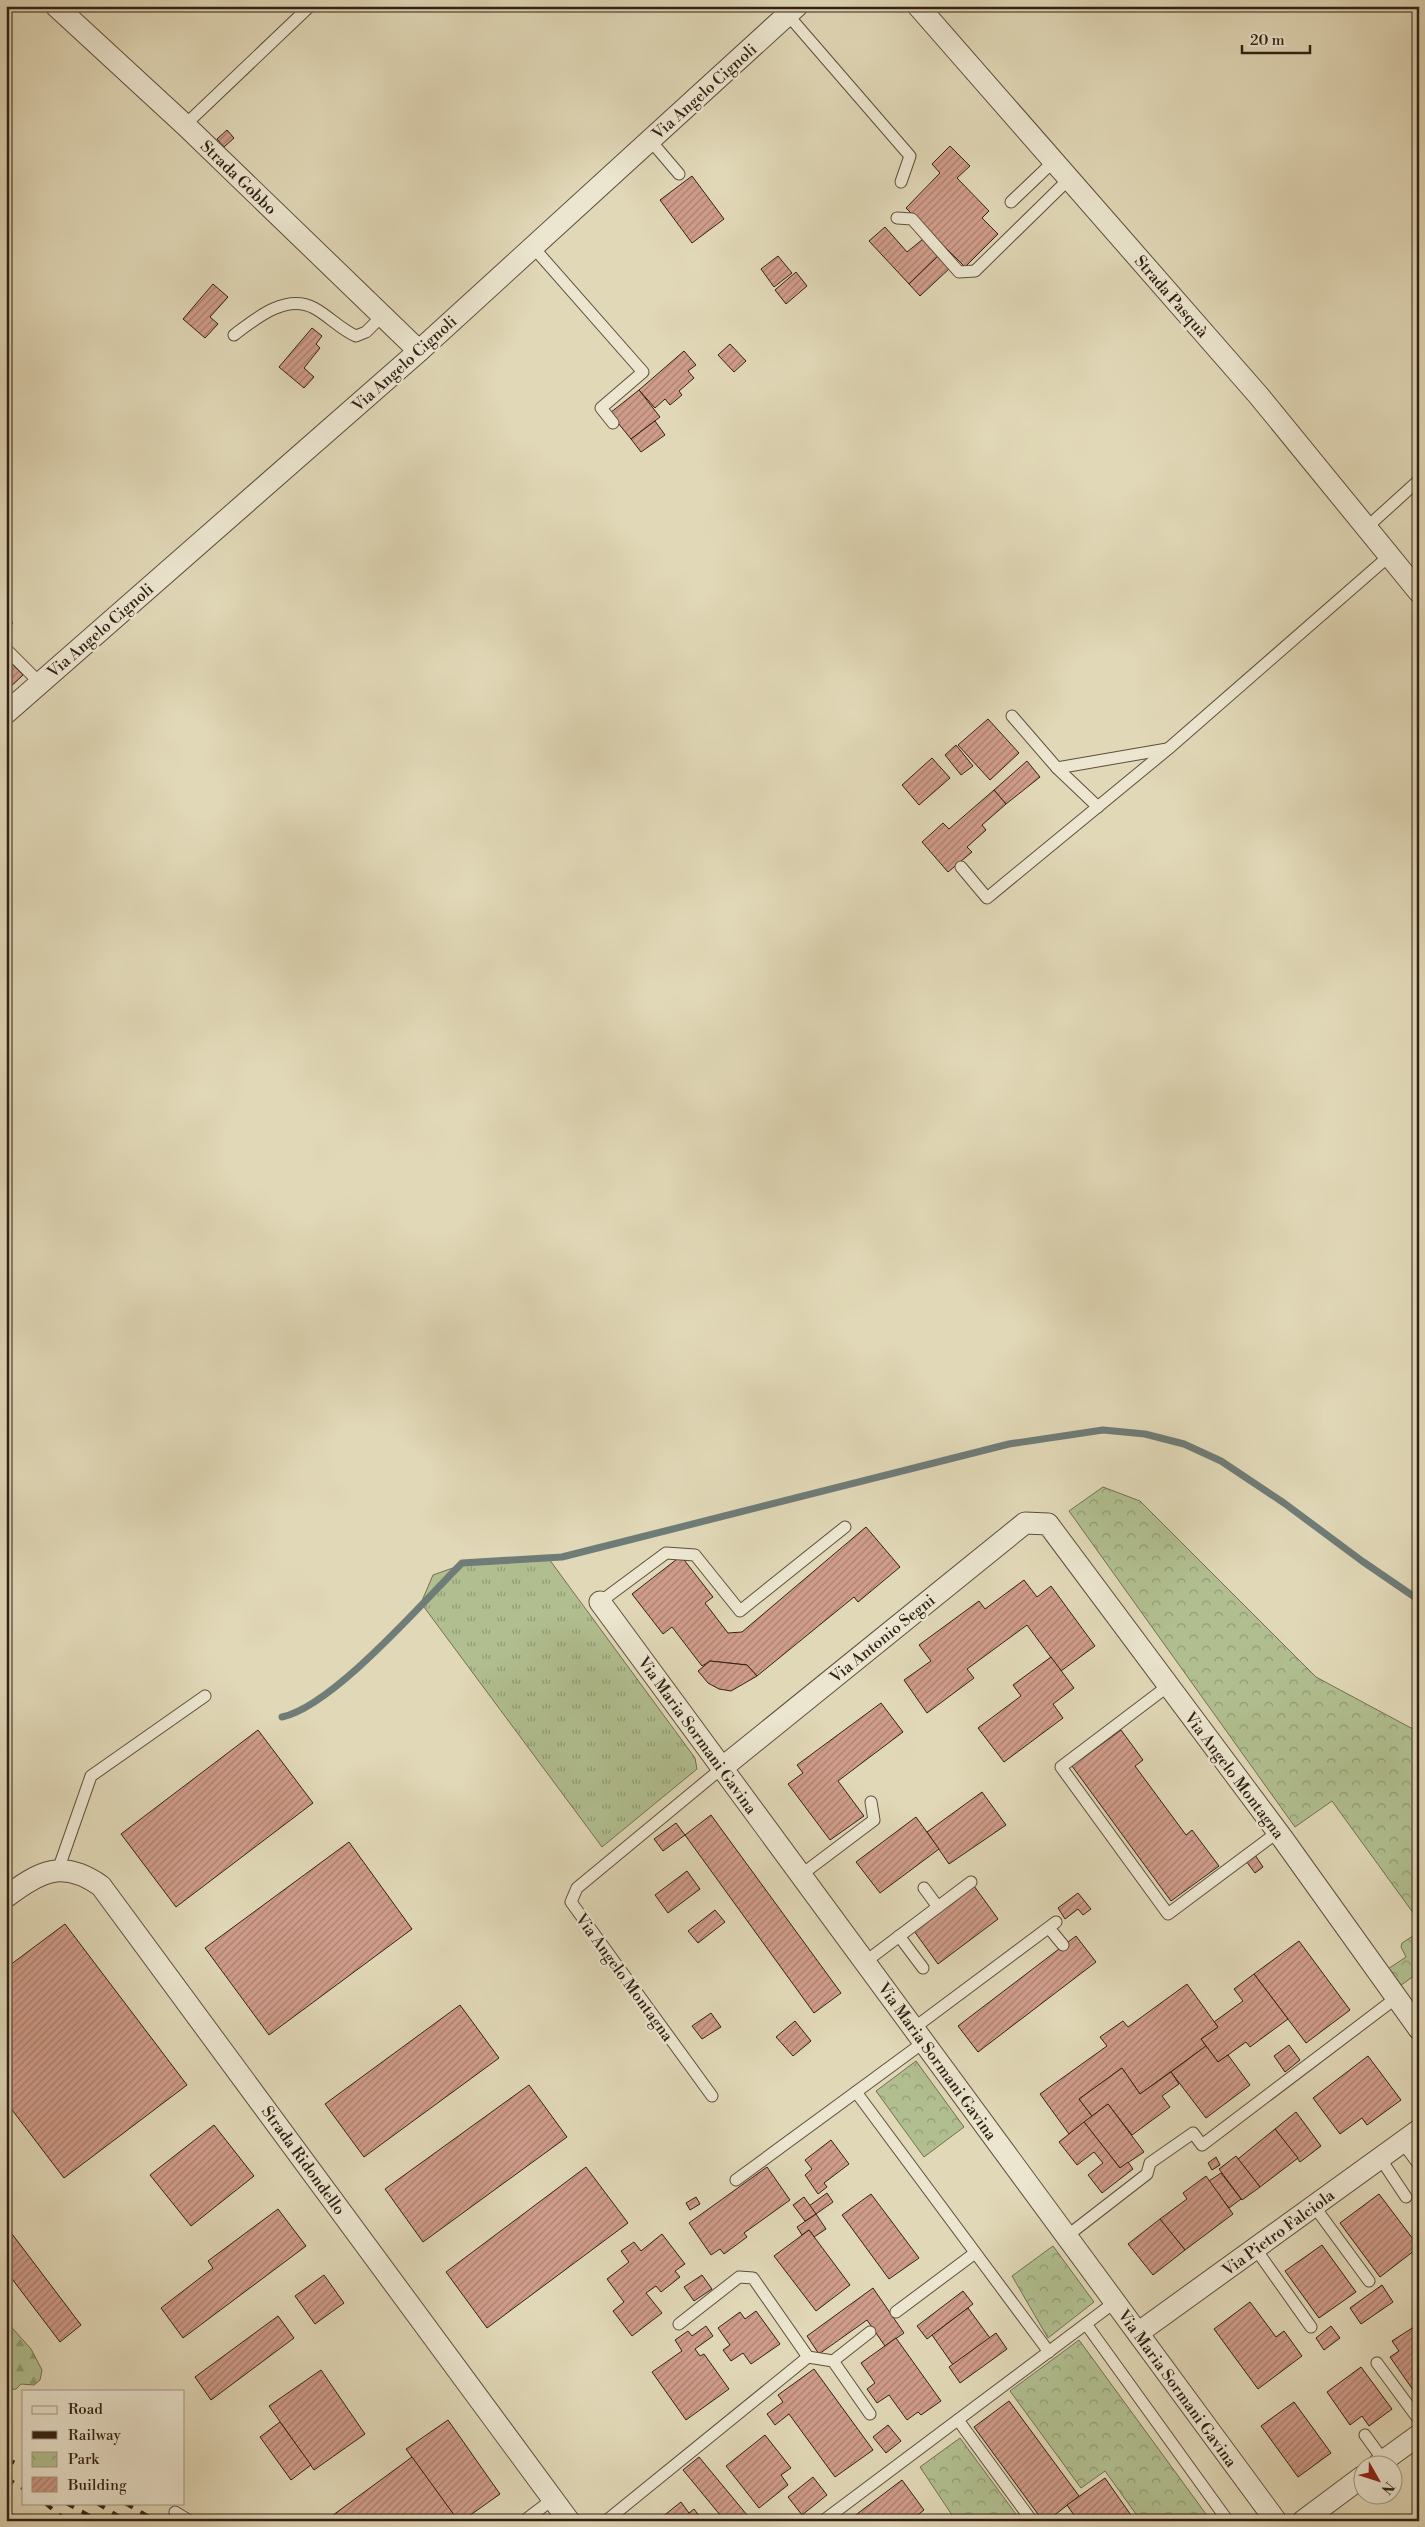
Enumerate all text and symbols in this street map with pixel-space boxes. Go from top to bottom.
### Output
scale bar [1242,22,1310,54]
text: 20 m [1250,31,1285,50]
street label: Via Angelo Cignoli [647,39,761,145]
street label: Strada Gobbo [196,136,281,219]
street label: Strada Pasquà [1130,251,1213,343]
street label: Via Angelo Cignoli [347,311,461,417]
street label: Via Angelo Cignoli [43,579,158,683]
street label: Via Antonio Segni [825,1590,939,1688]
street label: Via Maria Sormani Gavina [633,1652,762,1819]
street label: Via Angelo Montagna [1179,1707,1289,1844]
street label: Via Angelo Montagna [570,1909,678,2046]
street label: Via Maria Sormani Gavina [873,1978,1002,2145]
street label: Strada Ridondello [257,2102,349,2219]
street label: Via Pietro Falciola [1218,2185,1339,2281]
street label: Via Maria Sormani Gavina [1113,2305,1242,2472]
legend [22,2390,185,2504]
text: Road [68,2400,103,2419]
text: Railway [68,2426,122,2445]
text: Park [68,2450,100,2469]
north arrow [1352,2454,1402,2504]
text: Building [67,2476,127,2495]
text: N [1377,2478,1398,2498]

